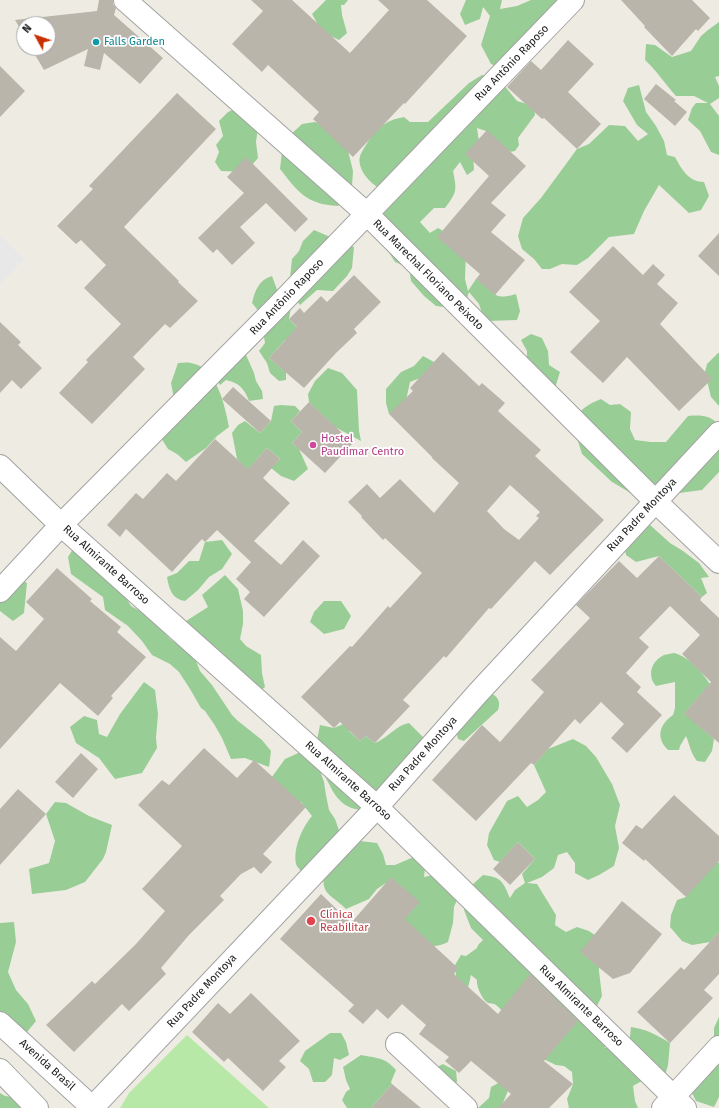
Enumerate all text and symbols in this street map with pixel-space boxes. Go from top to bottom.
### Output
north arrow [16,16,56,56]
text: N [20,22,35,36]
street label: Rua Antônio Raposo [472,22,552,104]
place label: Falls Garden [104,35,165,49]
marker: Falls Garden [91,37,101,47]
street label: Rua Marechal Floriano Peixoto [370,217,486,333]
street label: Rua Antônio Raposo [247,256,327,338]
place label: Hostel Paudimar Centro [321,432,404,458]
marker: Hostel Paudimar Centro [308,440,318,450]
street label: Rua Padre Montoya [604,475,680,555]
street label: Rua Almirante Barroso [60,523,152,607]
street label: Rua Padre Montoya [386,714,460,794]
street label: Rua Almirante Barroso [302,739,394,823]
place label: Clínica Reabilitar [320,908,368,934]
marker: Clínica Reabilitar [305,915,317,927]
street label: Rua Padre Montoya [164,951,240,1031]
street label: Rua Almirante Barroso [536,962,626,1050]
street label: Avenida Brasil [16,1036,78,1094]

